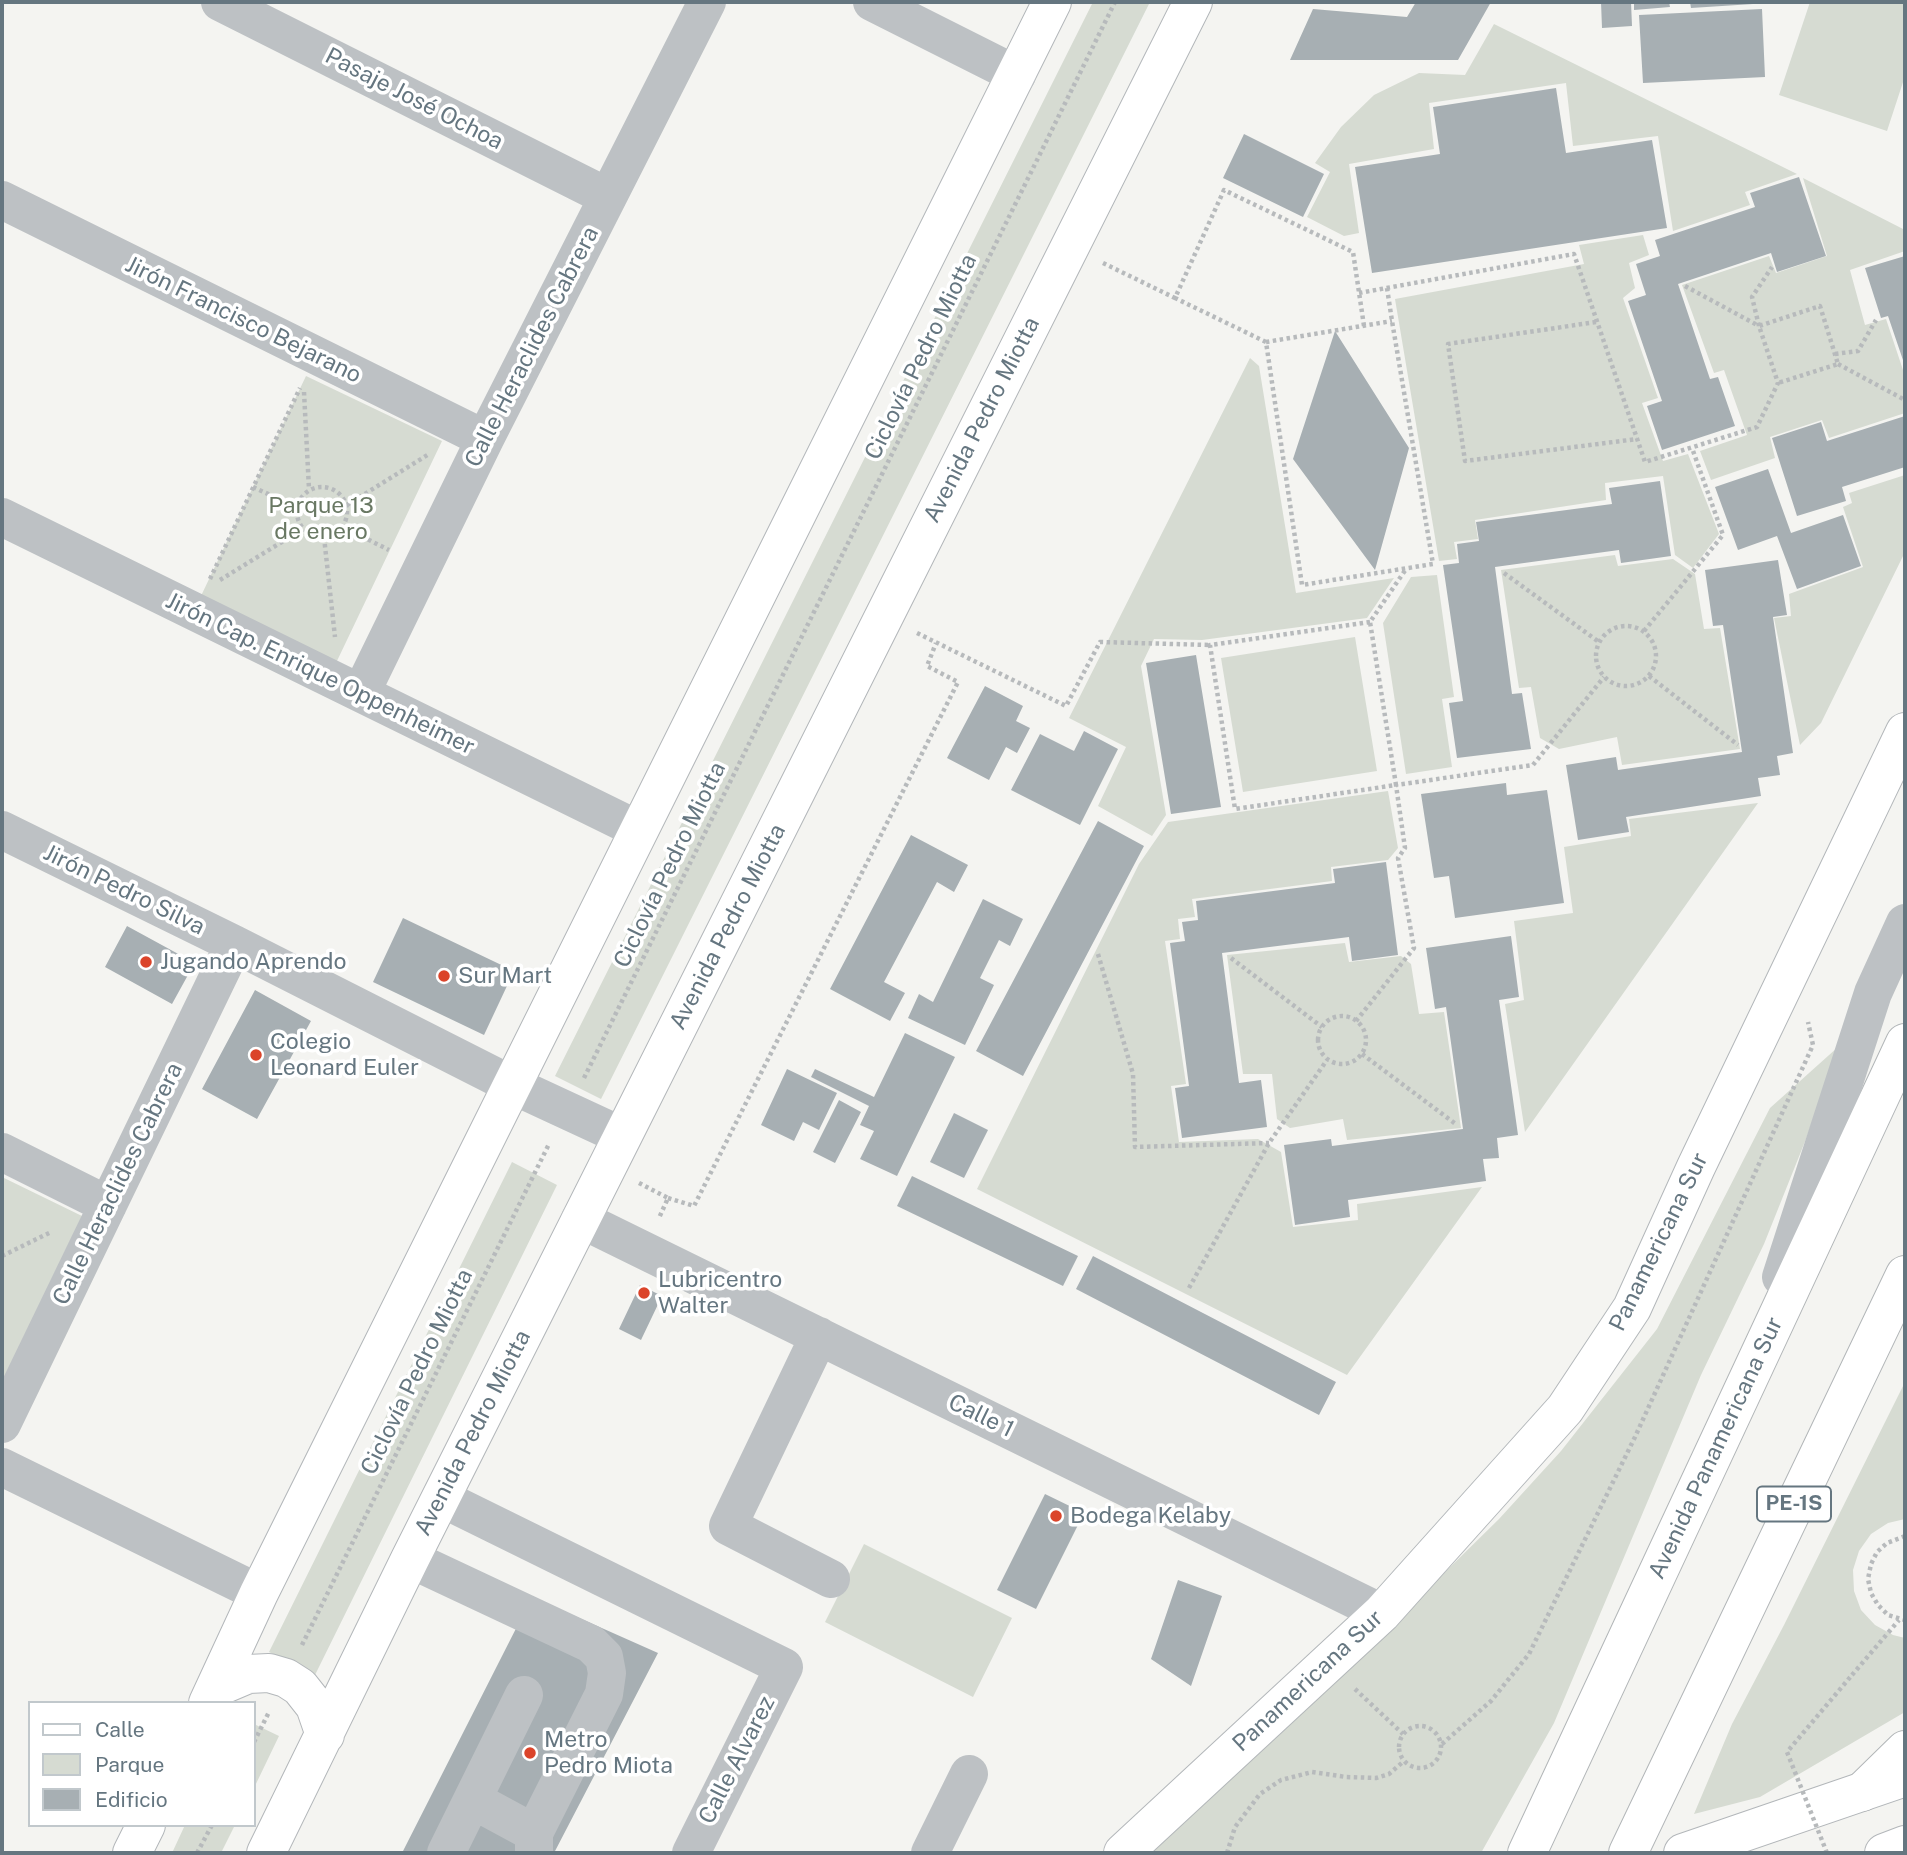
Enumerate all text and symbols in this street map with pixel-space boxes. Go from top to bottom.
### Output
street label: Pasaje José Ochoa [320,42,508,156]
street label: Calle Heraclides Cabrera [459,222,605,472]
street label: Ciclovía Pedro Miotta [859,250,983,464]
street label: Jirón Francisco Bejarano [120,251,366,389]
street label: Avenida Pedro Miotta [918,313,1046,527]
park label: Parque 13 de enero [268,492,374,546]
street label: Jirón Cap. Enrique Oppenheimer [161,587,479,761]
street label: Ciclovía Pedro Miotta [608,758,732,972]
street label: Avenida Pedro Miotta [664,820,792,1034]
street label: Jirón Pedro Silva [39,839,209,941]
place label: Jugando Aprendo [160,948,346,976]
marker: Jugando Aprendo [138,954,154,970]
place label: Sur Mart [458,962,552,990]
marker: Sur Mart [436,968,452,984]
place label: Colegio Leonard Euler [270,1028,419,1082]
marker: Colegio Leonard Euler [248,1047,264,1063]
street label: Calle Heraclides Cabrera [47,1058,189,1310]
street label: Panamericana Sur [1604,1148,1714,1336]
street label: Ciclovía Pedro Miotta [355,1265,479,1479]
place label: Lubricentro Walter [658,1266,782,1320]
marker: Lubricentro Walter [636,1285,652,1301]
street label: Avenida Panamericana Sur [1643,1313,1789,1583]
street label: Avenida Pedro Miotta [409,1326,537,1540]
street label: Calle 1 [944,1388,1018,1444]
road number: PE-1S [1757,1486,1831,1522]
place label: Bodega Kelaby [1070,1502,1231,1530]
marker: Bodega Kelaby [1048,1508,1064,1524]
street label: Panamericana Sur [1227,1604,1389,1758]
street label: Calle Alvarez [693,1692,781,1828]
legend [28,1701,256,1827]
text: Calle [95,1717,145,1742]
place label: Metro Pedro Miota [544,1726,673,1780]
marker: Metro Pedro Miota [522,1745,538,1761]
text: Parque [95,1752,164,1777]
text: Edificio [95,1787,168,1812]

